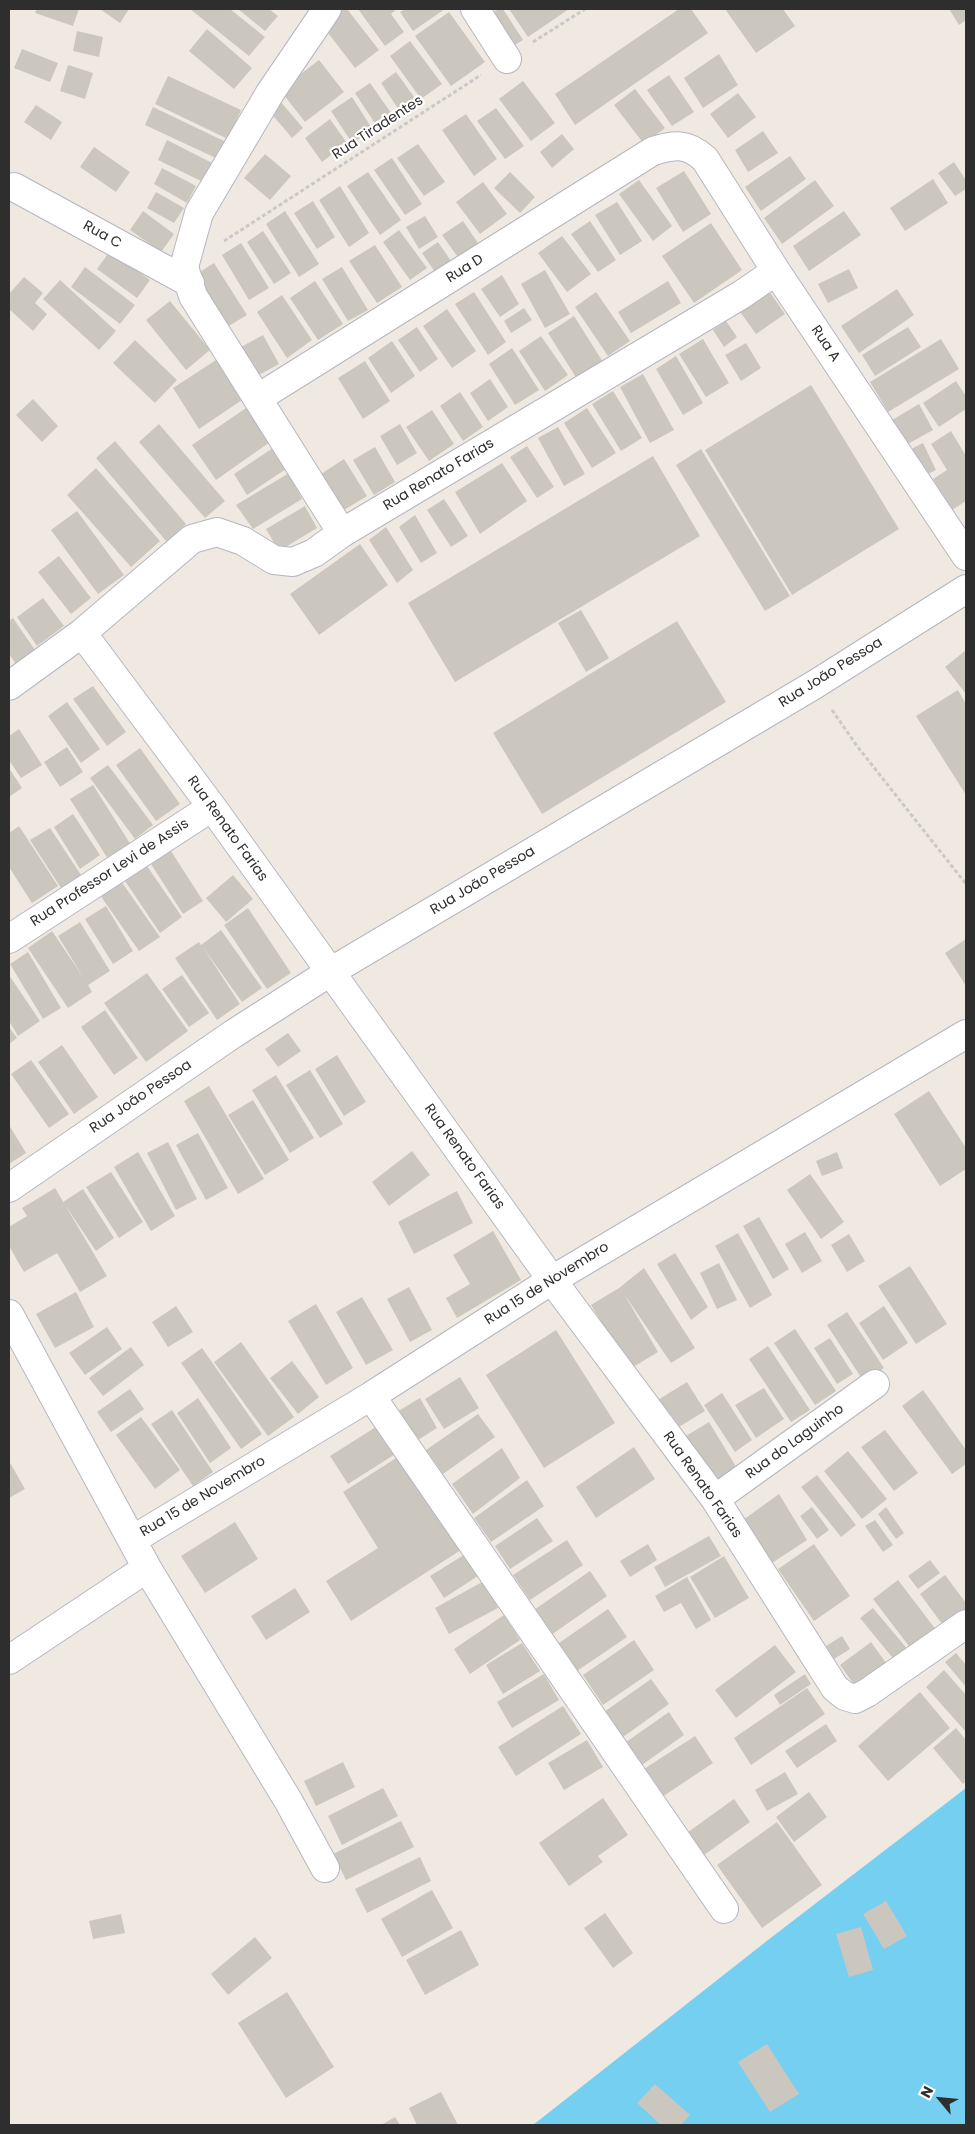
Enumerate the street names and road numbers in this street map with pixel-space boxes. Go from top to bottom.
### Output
street label: Rua Tiradentes [330,92,426,164]
street label: Rua C [80,218,124,252]
street label: Rua D [443,251,487,287]
street label: Rua A [807,323,843,365]
street label: Rua Renato Farias [381,435,497,515]
street label: Rua João Pessoa [776,634,886,712]
street label: Rua Renato Farias [183,773,271,885]
street label: Rua Professor Levi de Assis [28,816,192,930]
street label: Rua João Pessoa [428,843,538,919]
street label: Rua João Pessoa [87,1057,195,1137]
street label: Rua Renato Farias [420,1101,508,1213]
street label: Rua 15 de Novembro [482,1239,612,1329]
street label: Rua do Laguinho [743,1401,847,1483]
street label: Rua Renato Farias [659,1429,745,1541]
street label: Rua 15 de Novembro [137,1453,269,1541]

